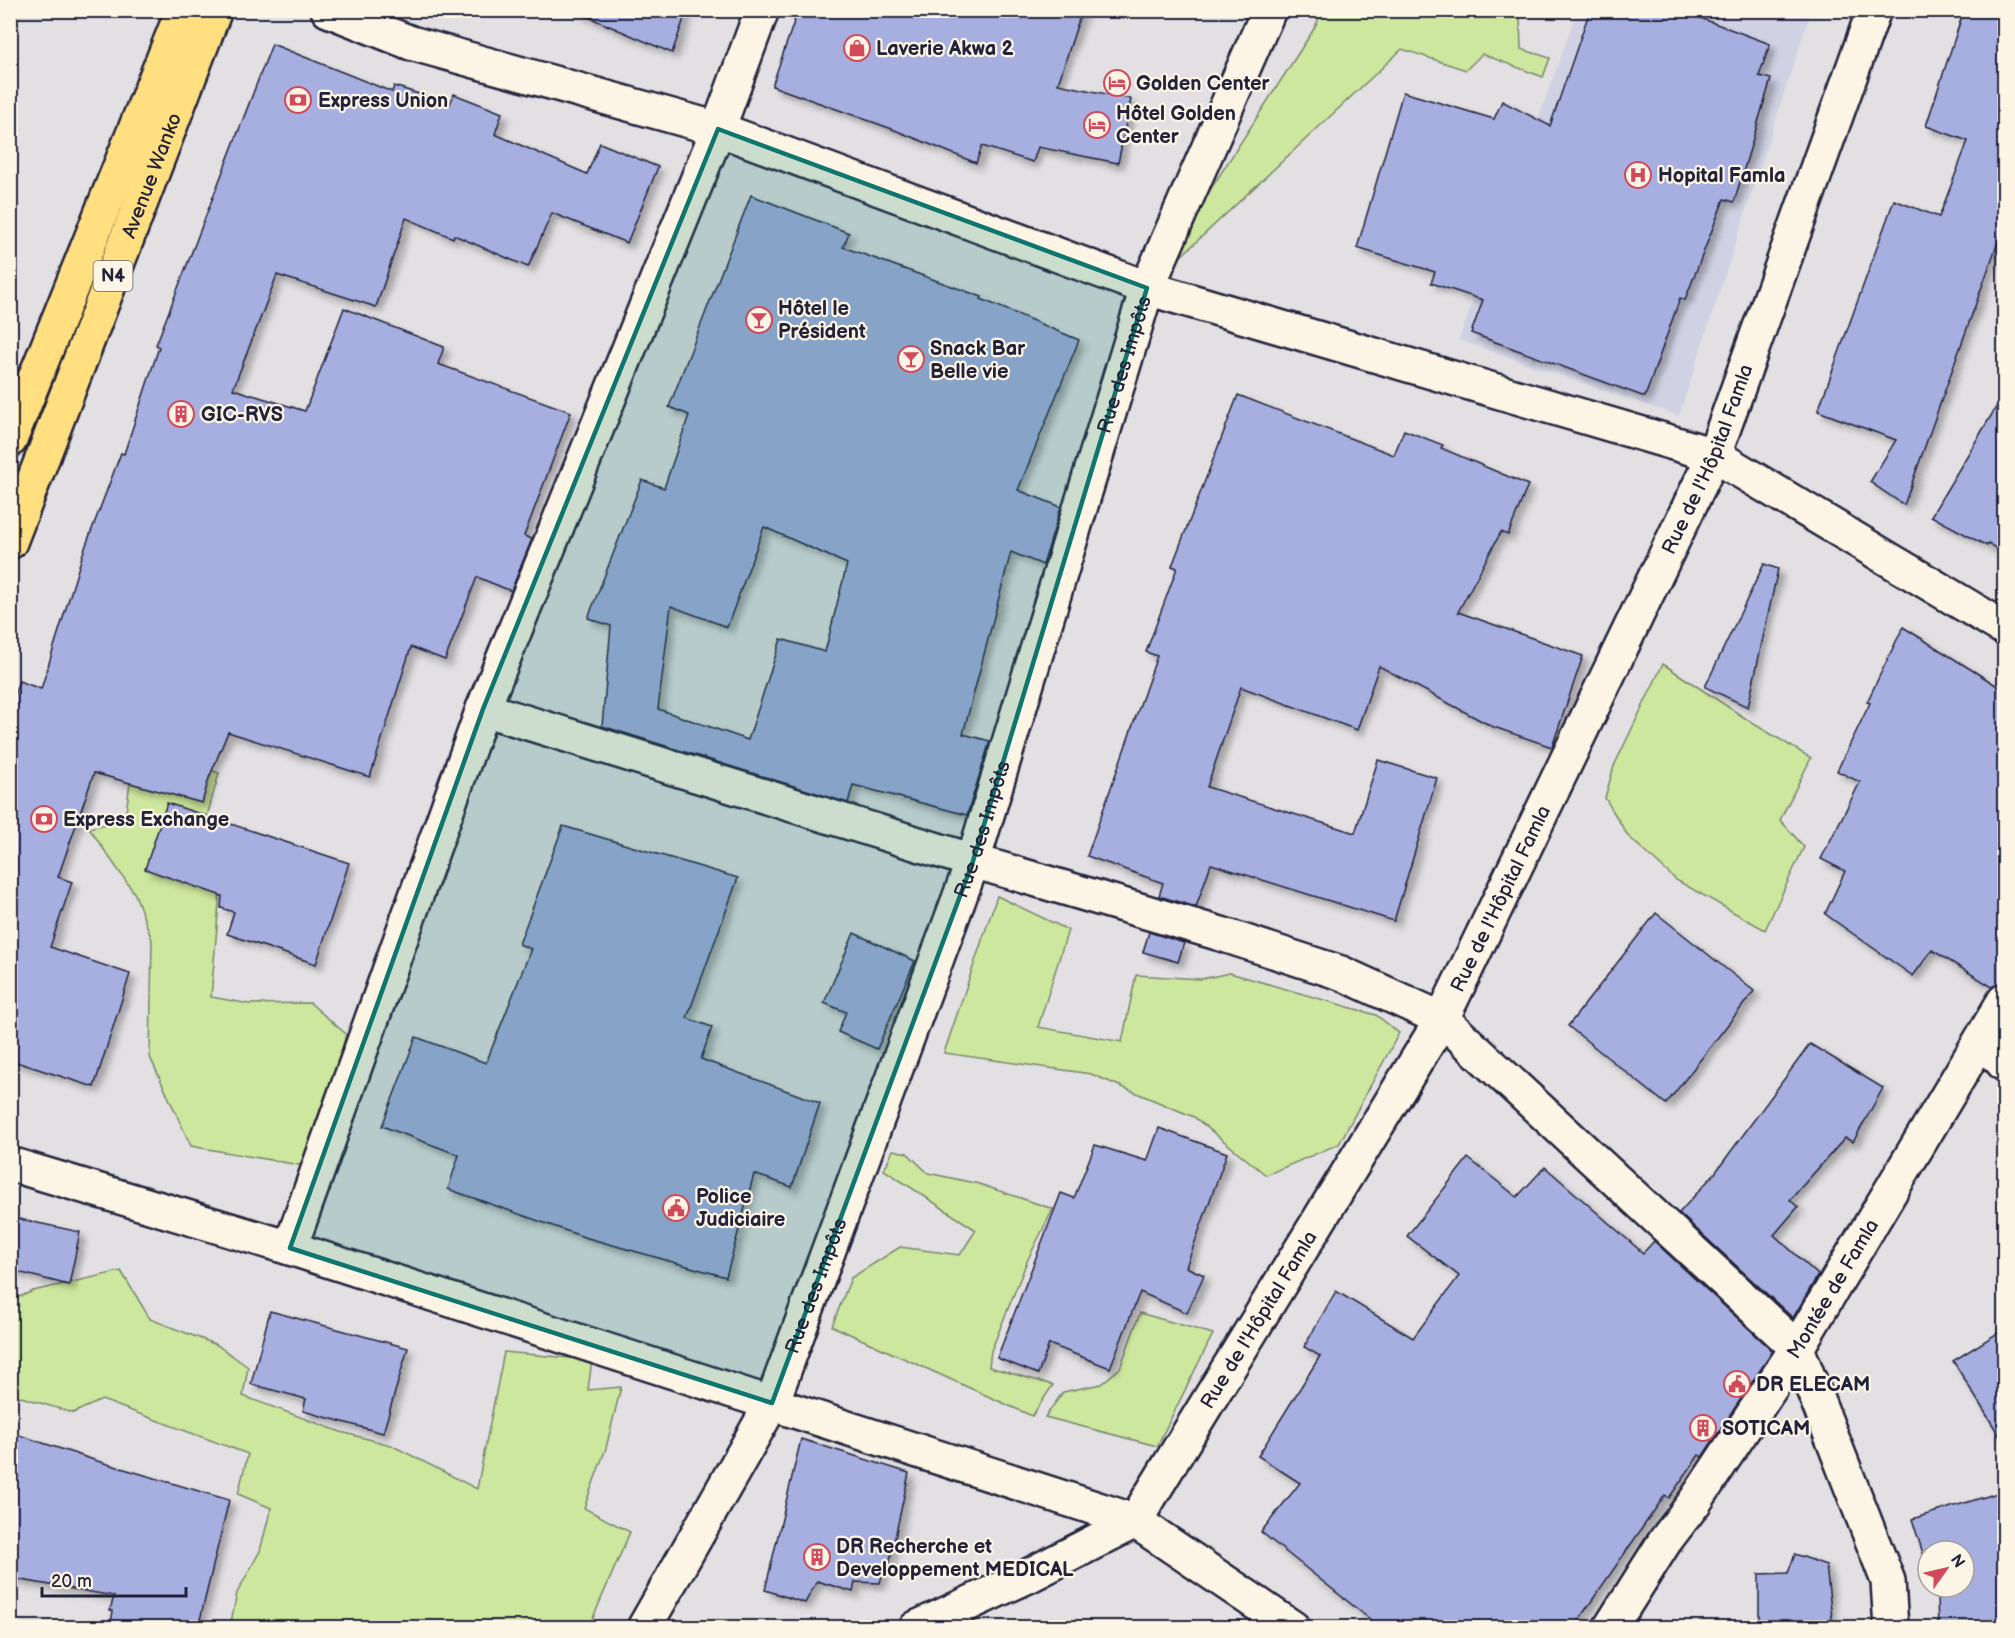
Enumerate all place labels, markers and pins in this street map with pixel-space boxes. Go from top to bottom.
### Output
shop icon: Laverie Akwa 2 [842,33,872,63]
place label: Laverie Akwa 2 [876,37,1014,61]
hotel icon: Golden Center [1102,68,1132,98]
place label: Golden Center [1136,72,1271,96]
bank icon: Express Union [283,85,313,115]
place label: Express Union [318,89,448,113]
place label: Hôtel Golden Center [1116,102,1236,149]
hotel icon: Hôtel Golden Center [1082,110,1112,140]
hospital icon: Hopital Famla [1623,160,1653,190]
place label: Hopital Famla [1658,164,1785,188]
place label: Hôtel le Président [778,297,866,344]
bar icon: Hôtel le Président [744,305,774,335]
place label: Snack Bar Belle vie [930,337,1026,384]
bar icon: Snack Bar Belle vie [896,344,926,374]
building icon: GIC-RVS [166,399,196,429]
place label: GIC-RVS [201,403,283,427]
bank icon: Express Exchange [29,804,59,834]
place label: Express Exchange [63,808,229,832]
place label: Police Judiciaire [696,1185,785,1232]
public building icon: Police Judiciaire [661,1193,691,1223]
public building icon: DR ELECAM [1722,1369,1752,1399]
place label: DR ELECAM [1756,1373,1870,1397]
building icon: SOTICAM [1688,1413,1718,1443]
place label: SOTICAM [1722,1417,1810,1441]
place label: DR Recherche et Developpement MEDICAL [836,1535,1074,1582]
building icon: DR Recherche et Developpement MEDICAL [802,1542,832,1572]

